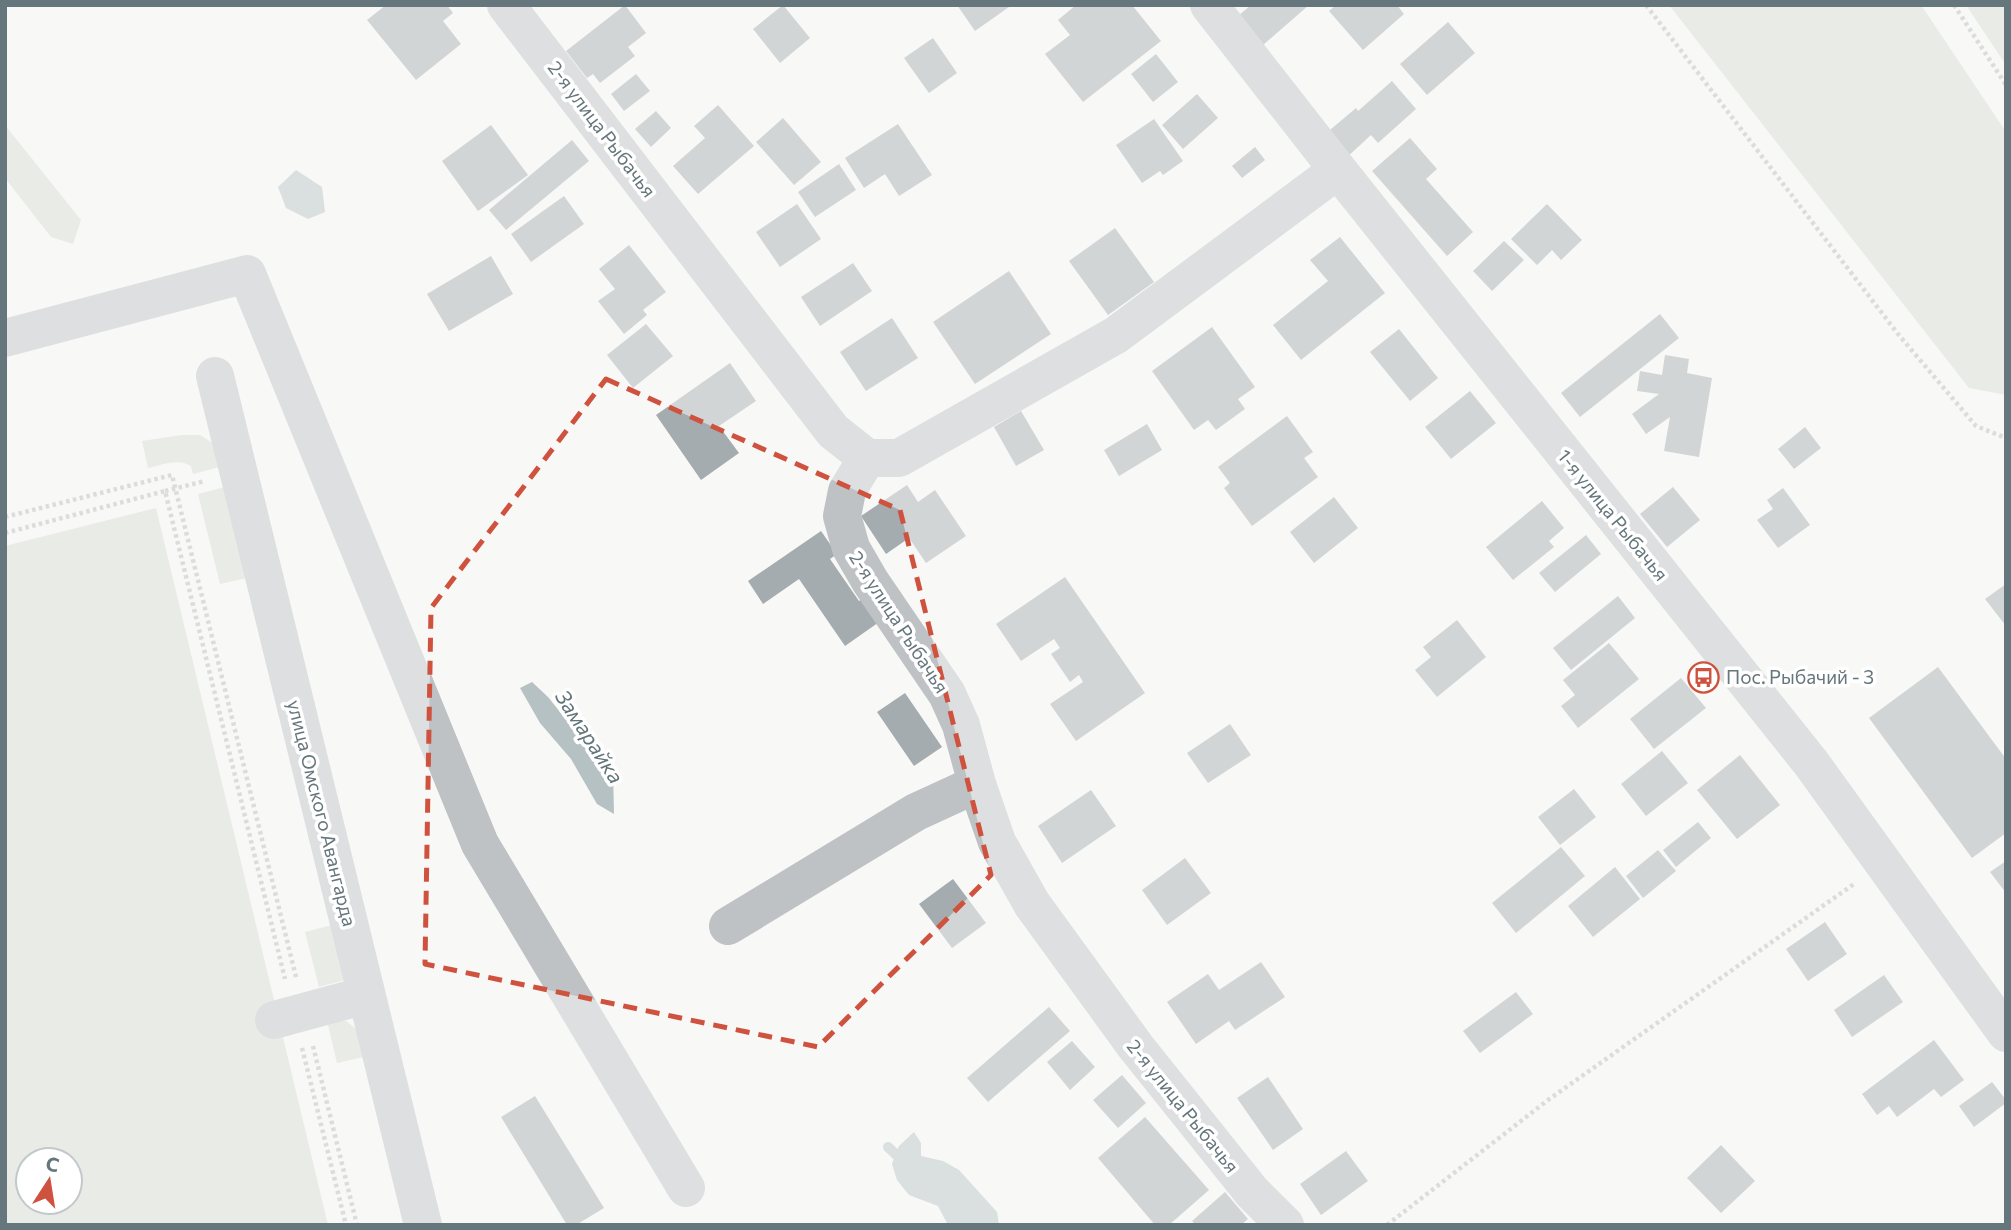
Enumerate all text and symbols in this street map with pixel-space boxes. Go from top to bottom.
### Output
street label: 2-я улица Рыбачья [544,56,661,201]
street label: 1-я улица Рыбачья [1553,444,1673,585]
street label: 2-я улица Рыбачья [845,546,954,697]
bus stop icon: Пос. Рыбачий - 3 [1686,660,1720,694]
place label: Пос. Рыбачий - 3 [1726,665,1874,688]
water label: Замарайка [551,685,630,788]
street label: улица Омского Авангарда [283,697,362,928]
street label: 2-я улица Рыбачья [1123,1034,1244,1177]
north arrow [14,1146,84,1216]
text: С [44,1151,61,1176]

